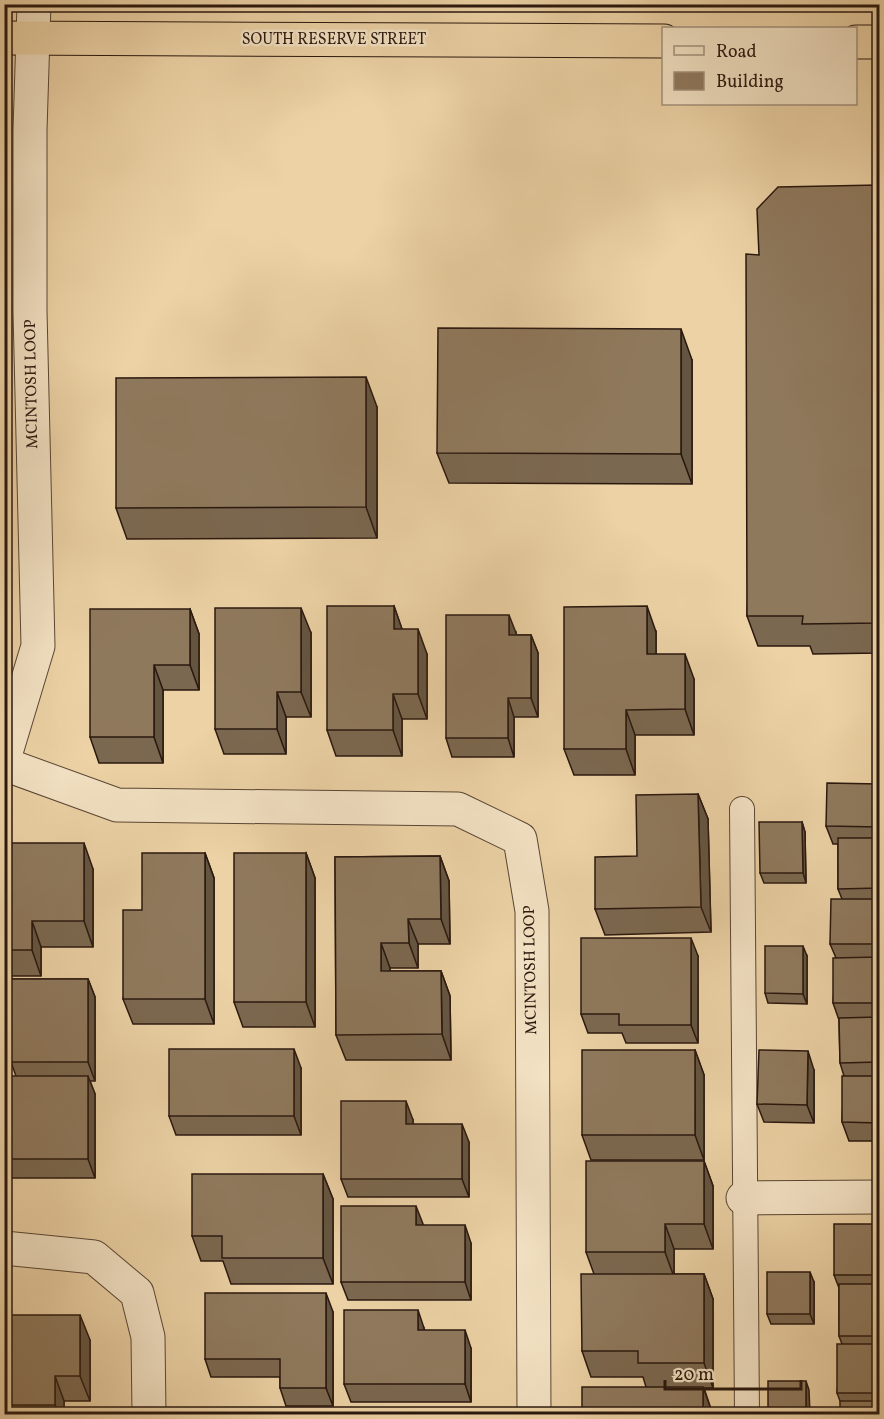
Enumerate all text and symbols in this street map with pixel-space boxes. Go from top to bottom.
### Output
legend [662,27,857,105]
street label: SOUTH RESERVE STREET [242,29,426,51]
text: Road [716,40,757,65]
text: Building [716,70,784,95]
street label: MCINTOSH LOOP [20,319,44,449]
street label: MCINTOSH LOOP [519,905,543,1035]
scale bar [665,1353,802,1391]
text: 20 m [674,1363,714,1388]

